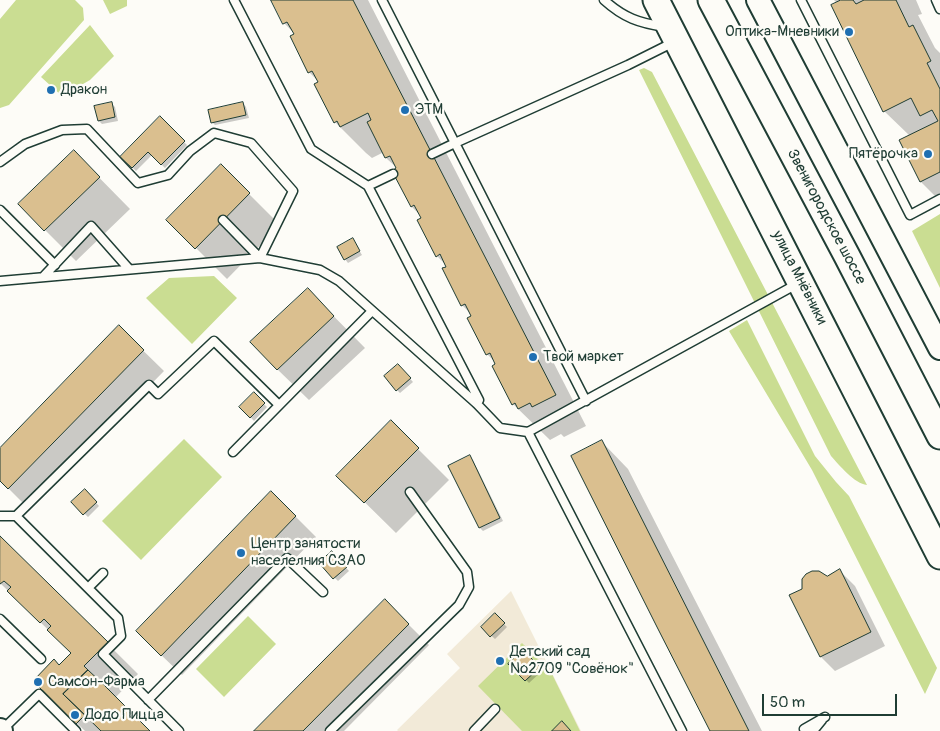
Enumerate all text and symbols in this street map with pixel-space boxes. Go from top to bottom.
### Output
place label: Оптика-Мневники [725,23,839,41]
marker: Оптика-Мневники [843,26,855,38]
place label: Дракон [61,81,107,99]
marker: Дракон [45,84,57,96]
place label: ЭТМ [415,101,443,119]
marker: ЭТМ [399,104,411,116]
place label: Пятёрочка [849,145,918,163]
street label: Звенигородское шоссе [783,146,869,288]
marker: Пятёрочка [922,148,934,160]
street label: улица Мнёвники [768,228,830,328]
place label: Твой маркет [543,348,624,366]
marker: Твой маркет [527,351,539,363]
place label: Центр занятости населелния СЗАО [251,535,366,570]
marker: Центр занятости населелния СЗАО [235,547,247,559]
place label: Детский сад №2709 "Совёнок" [510,643,634,678]
marker: Детский сад №2709 "Совёнок" [494,655,506,667]
place label: Самсон-Фарма [48,673,145,691]
marker: Самсон-Фарма [32,676,44,688]
scale bar [765,684,900,716]
text: 50 m [770,693,805,712]
place label: Додо Пицца [85,706,164,724]
marker: Додо Пицца [69,709,81,721]

